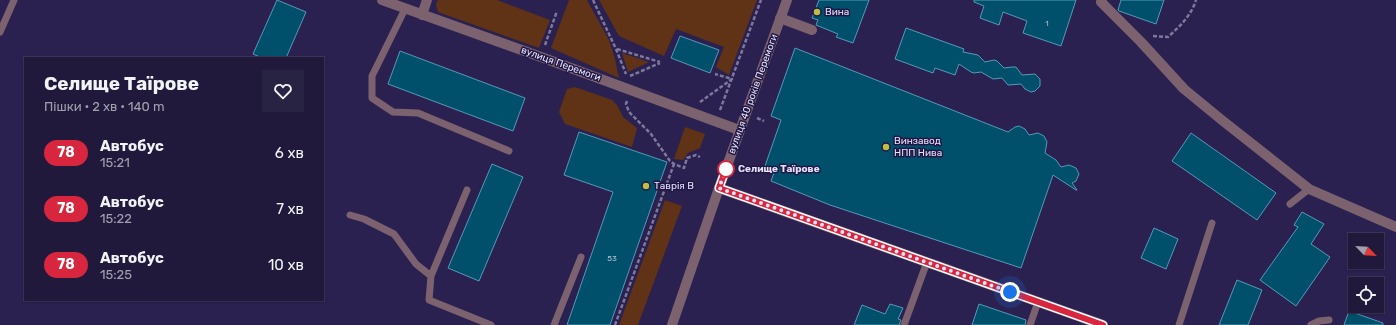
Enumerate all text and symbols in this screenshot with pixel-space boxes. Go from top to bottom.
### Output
place label: Вина [825,6,849,18]
marker: Вина [812,7,822,17]
house number: 1 [1045,19,1049,28]
street label: вулиця 40 років Перемоги [726,32,780,156]
street label: вулиця Перемоги [519,44,603,84]
button: heart [262,70,304,112]
text: Селище Таїрове [44,72,199,95]
text: Пішки · 2 хв · 140 m [44,99,165,114]
place label: Винзавод НПП Нива [894,135,942,159]
text: Автобус [100,137,164,155]
marker: Винзавод НПП Нива [881,142,891,152]
text: 78 [57,144,75,161]
text: 6 хв [275,144,304,162]
text: 15:21 [100,155,130,170]
marker: Селище Таїрове [717,160,735,178]
place label: Селище Таїрове [738,163,820,175]
place label: Таврія В [654,180,694,192]
marker: Таврія В [641,181,651,191]
text: Автобус [100,193,164,211]
text: 78 [57,200,75,217]
text: 7 хв [276,200,304,218]
text: 15:22 [100,211,132,226]
north arrow [1348,233,1384,269]
map controls [1348,233,1384,313]
text: Автобус [100,249,164,267]
house number: 53 [607,254,617,263]
text: 78 [57,256,75,273]
text: 10 хв [268,256,304,274]
text: 15:25 [100,267,132,282]
button: locate [1348,277,1384,313]
your location [1000,282,1020,302]

